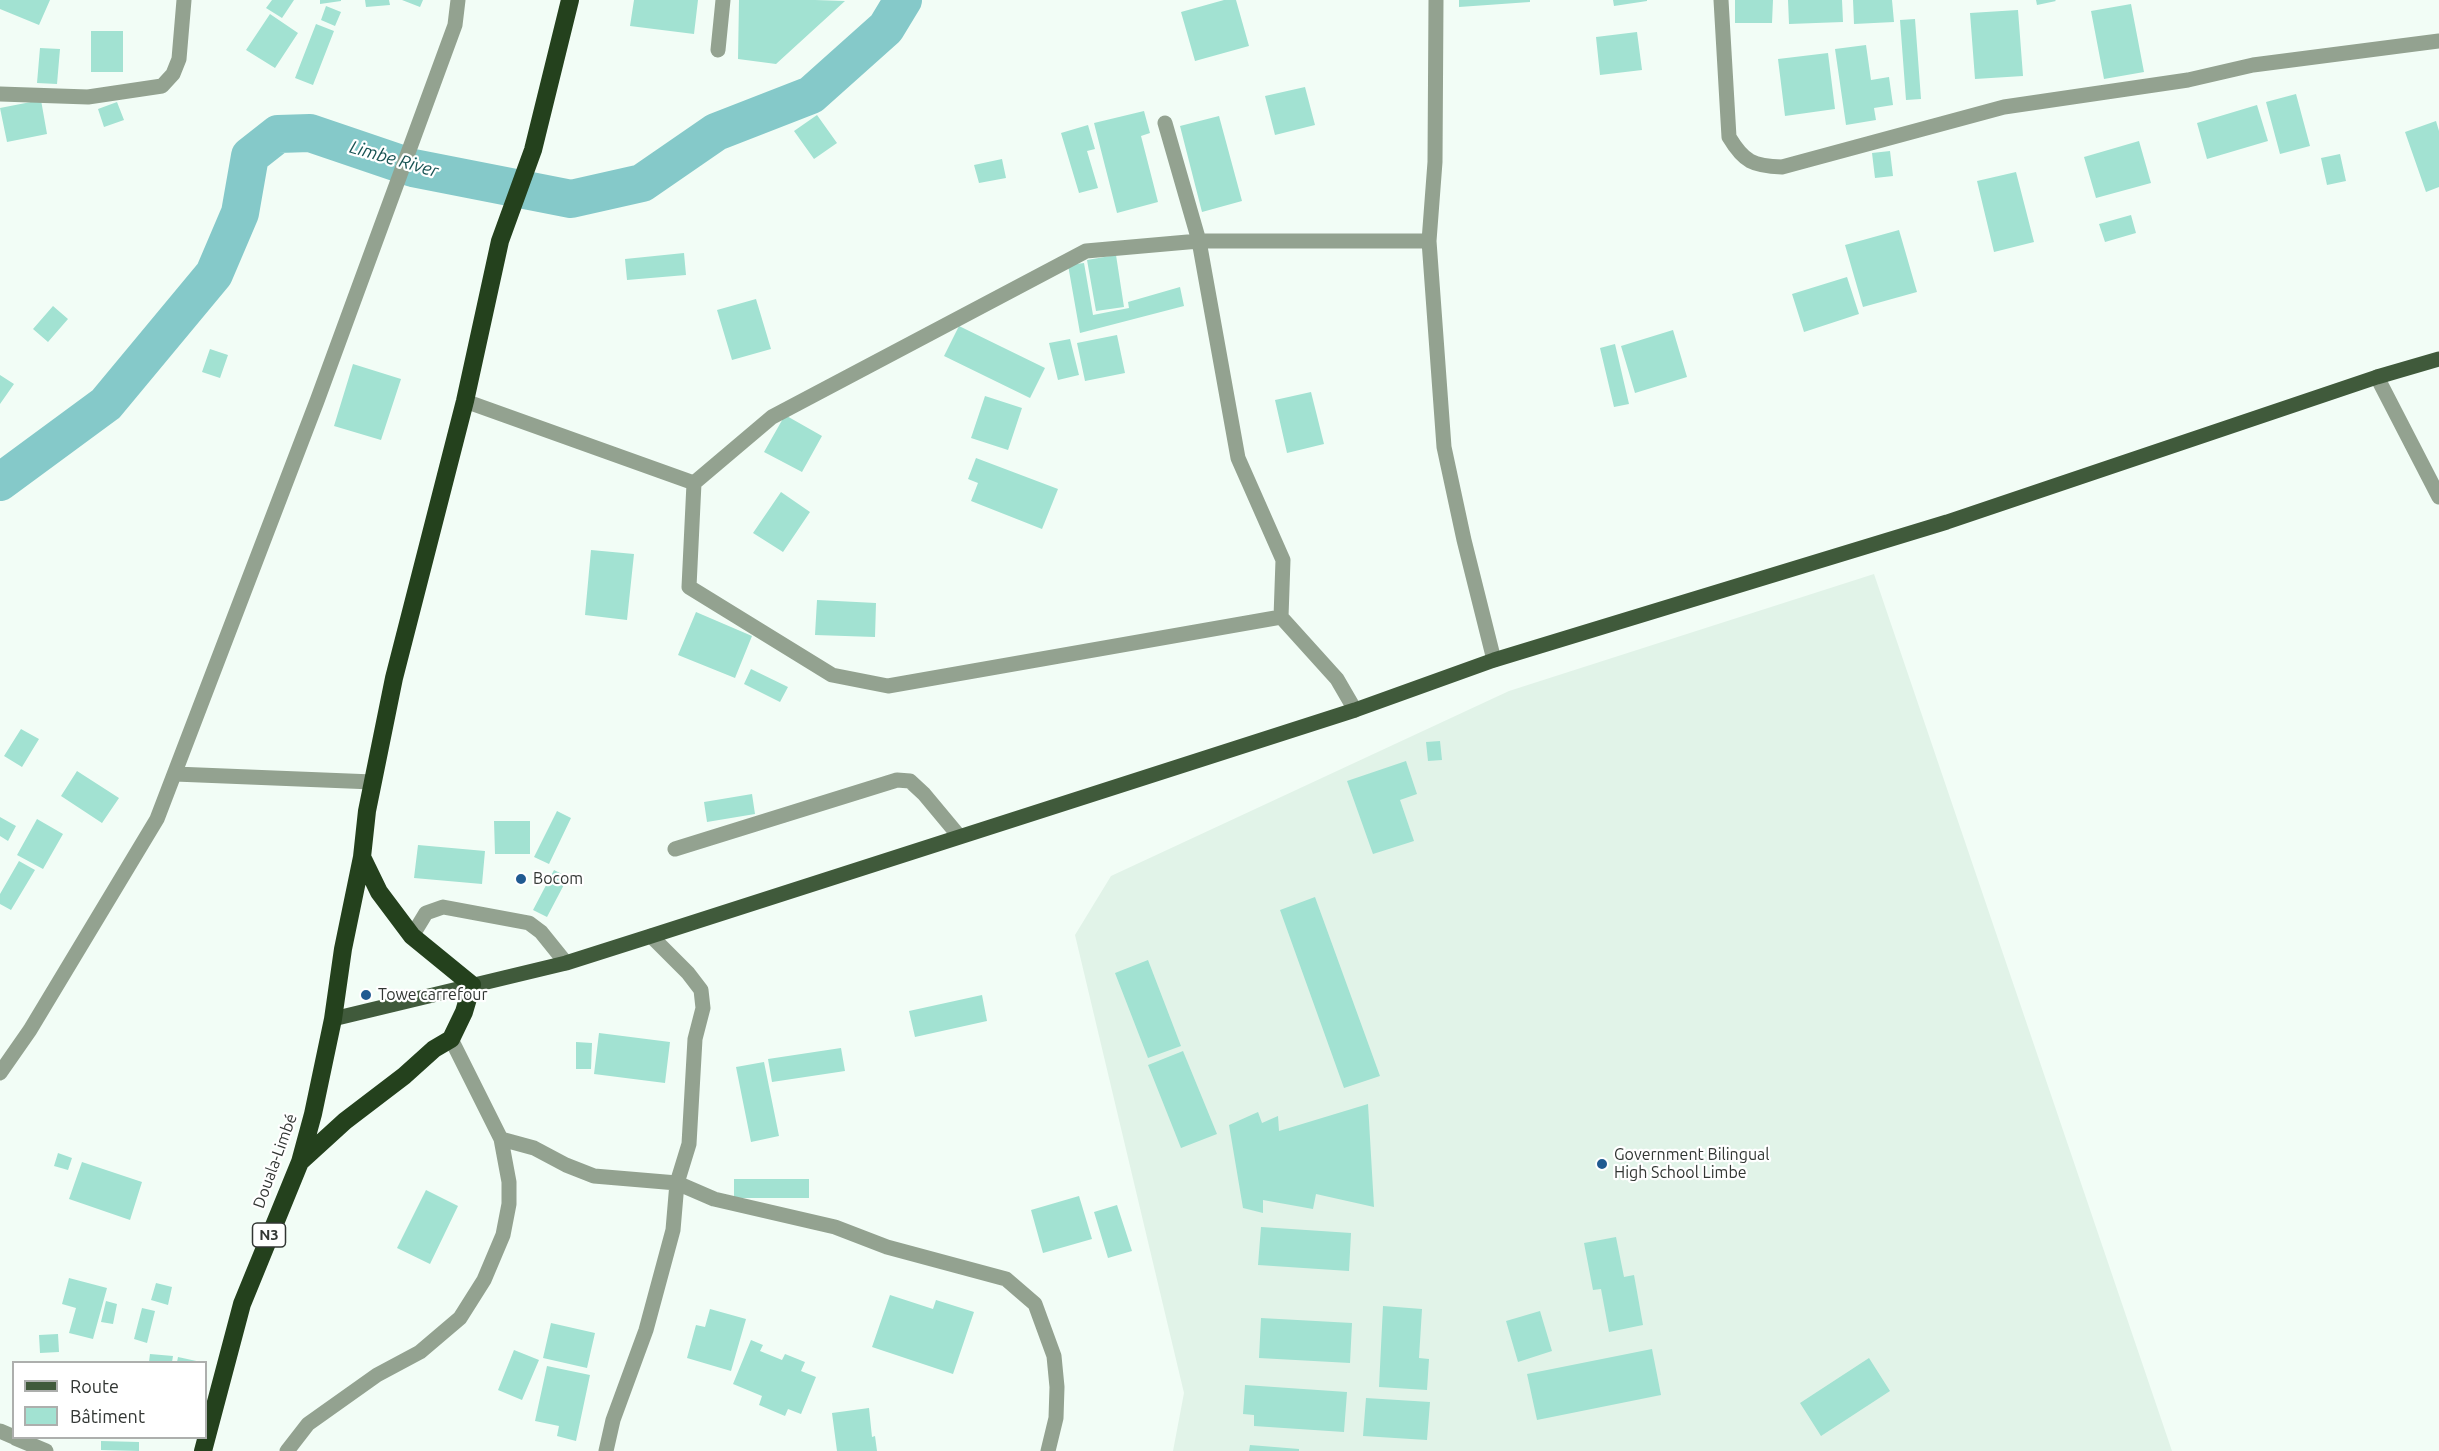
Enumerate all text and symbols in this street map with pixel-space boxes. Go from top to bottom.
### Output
water label: Limbe River [347,136,441,182]
place label: Bocom [533,869,583,889]
marker: Bocom [514,872,528,886]
place label: Towe carrefour [378,985,488,1005]
marker: Towe carrefour [359,988,373,1002]
street label: Douala-Limbé [249,1111,301,1211]
place label: Government Bilingual High School Limbe [1614,1145,1769,1183]
marker: Government Bilingual High School Limbe [1595,1157,1609,1171]
road number: N3 [252,1223,286,1247]
legend [12,1361,207,1439]
text: Route [70,1376,119,1396]
text: Bâtiment [70,1406,145,1426]

